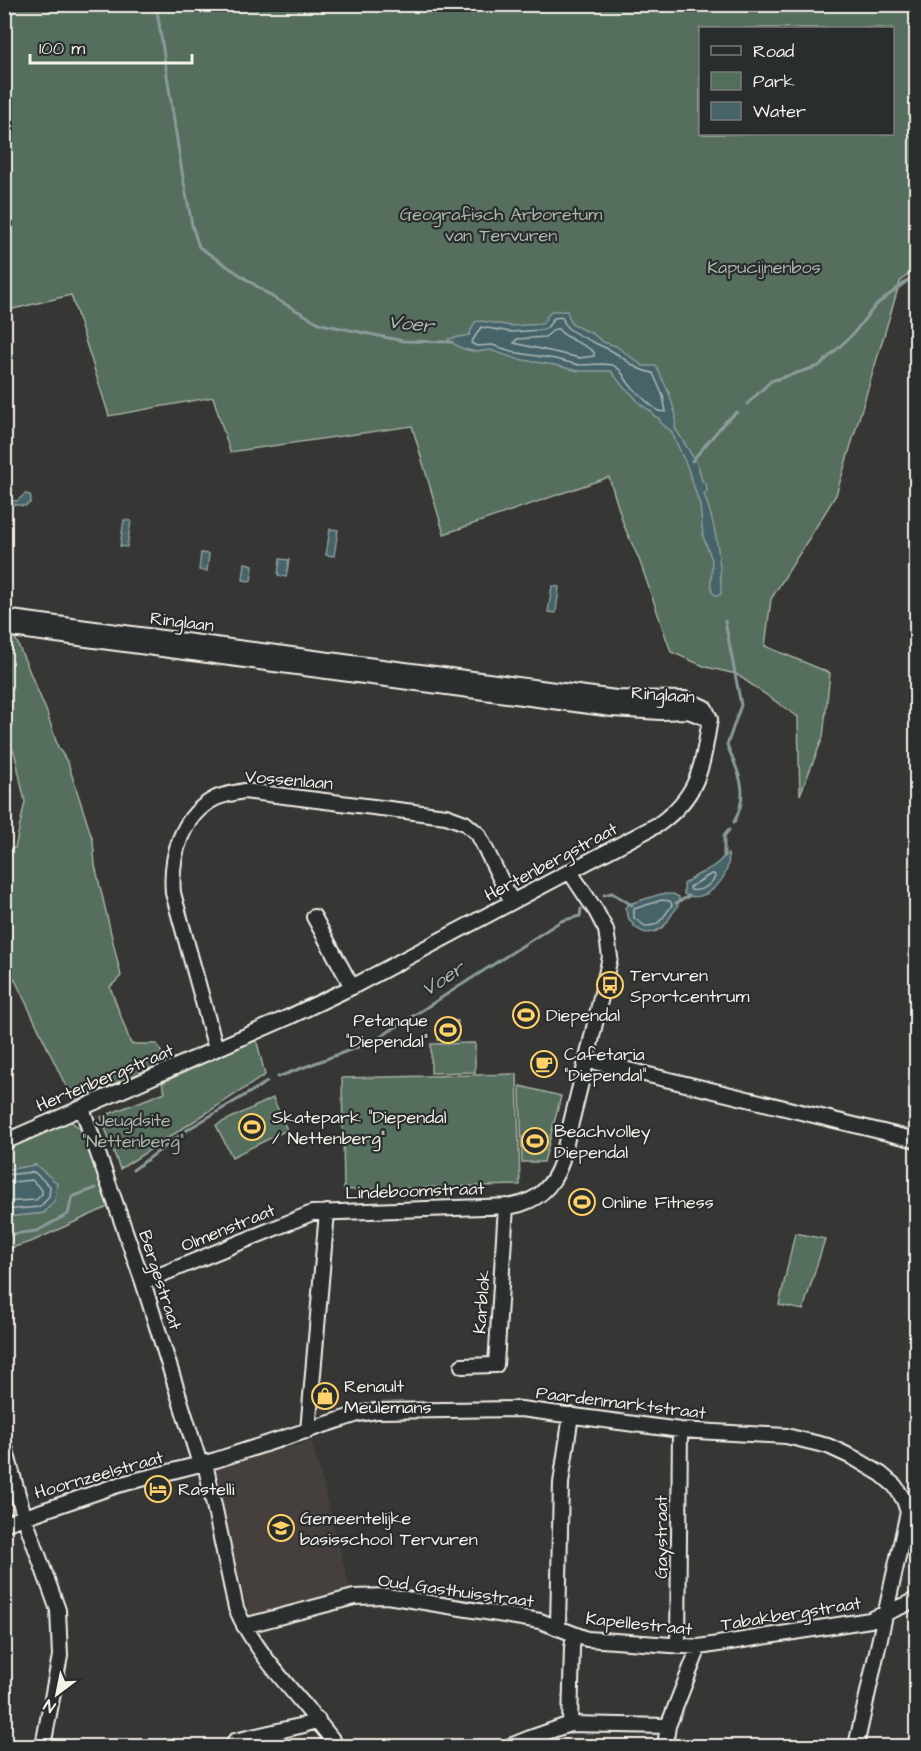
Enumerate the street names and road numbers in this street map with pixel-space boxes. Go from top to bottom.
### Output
street label: Ringlaan [149,606,215,639]
street label: Ringlaan [630,680,696,711]
street label: Vossenlaan [244,764,334,796]
street label: Hertenbergstraat [480,816,623,909]
street label: Hertenbergstraat [32,1037,179,1119]
street label: Lindeboomstraat [345,1176,486,1206]
street label: Olmenstraat [177,1198,279,1258]
street label: Bergestraat [131,1227,188,1334]
street label: Karblok [467,1269,497,1335]
street label: Paardenmarktstraat [535,1380,708,1426]
street label: Hoornzeelstraat [32,1444,167,1505]
street label: Gaystraat [649,1495,675,1579]
street label: Oud Gasthuisstraat [376,1568,536,1614]
street label: Tabakbergstraat [719,1590,864,1638]
street label: Kapellestraat [584,1606,694,1642]

